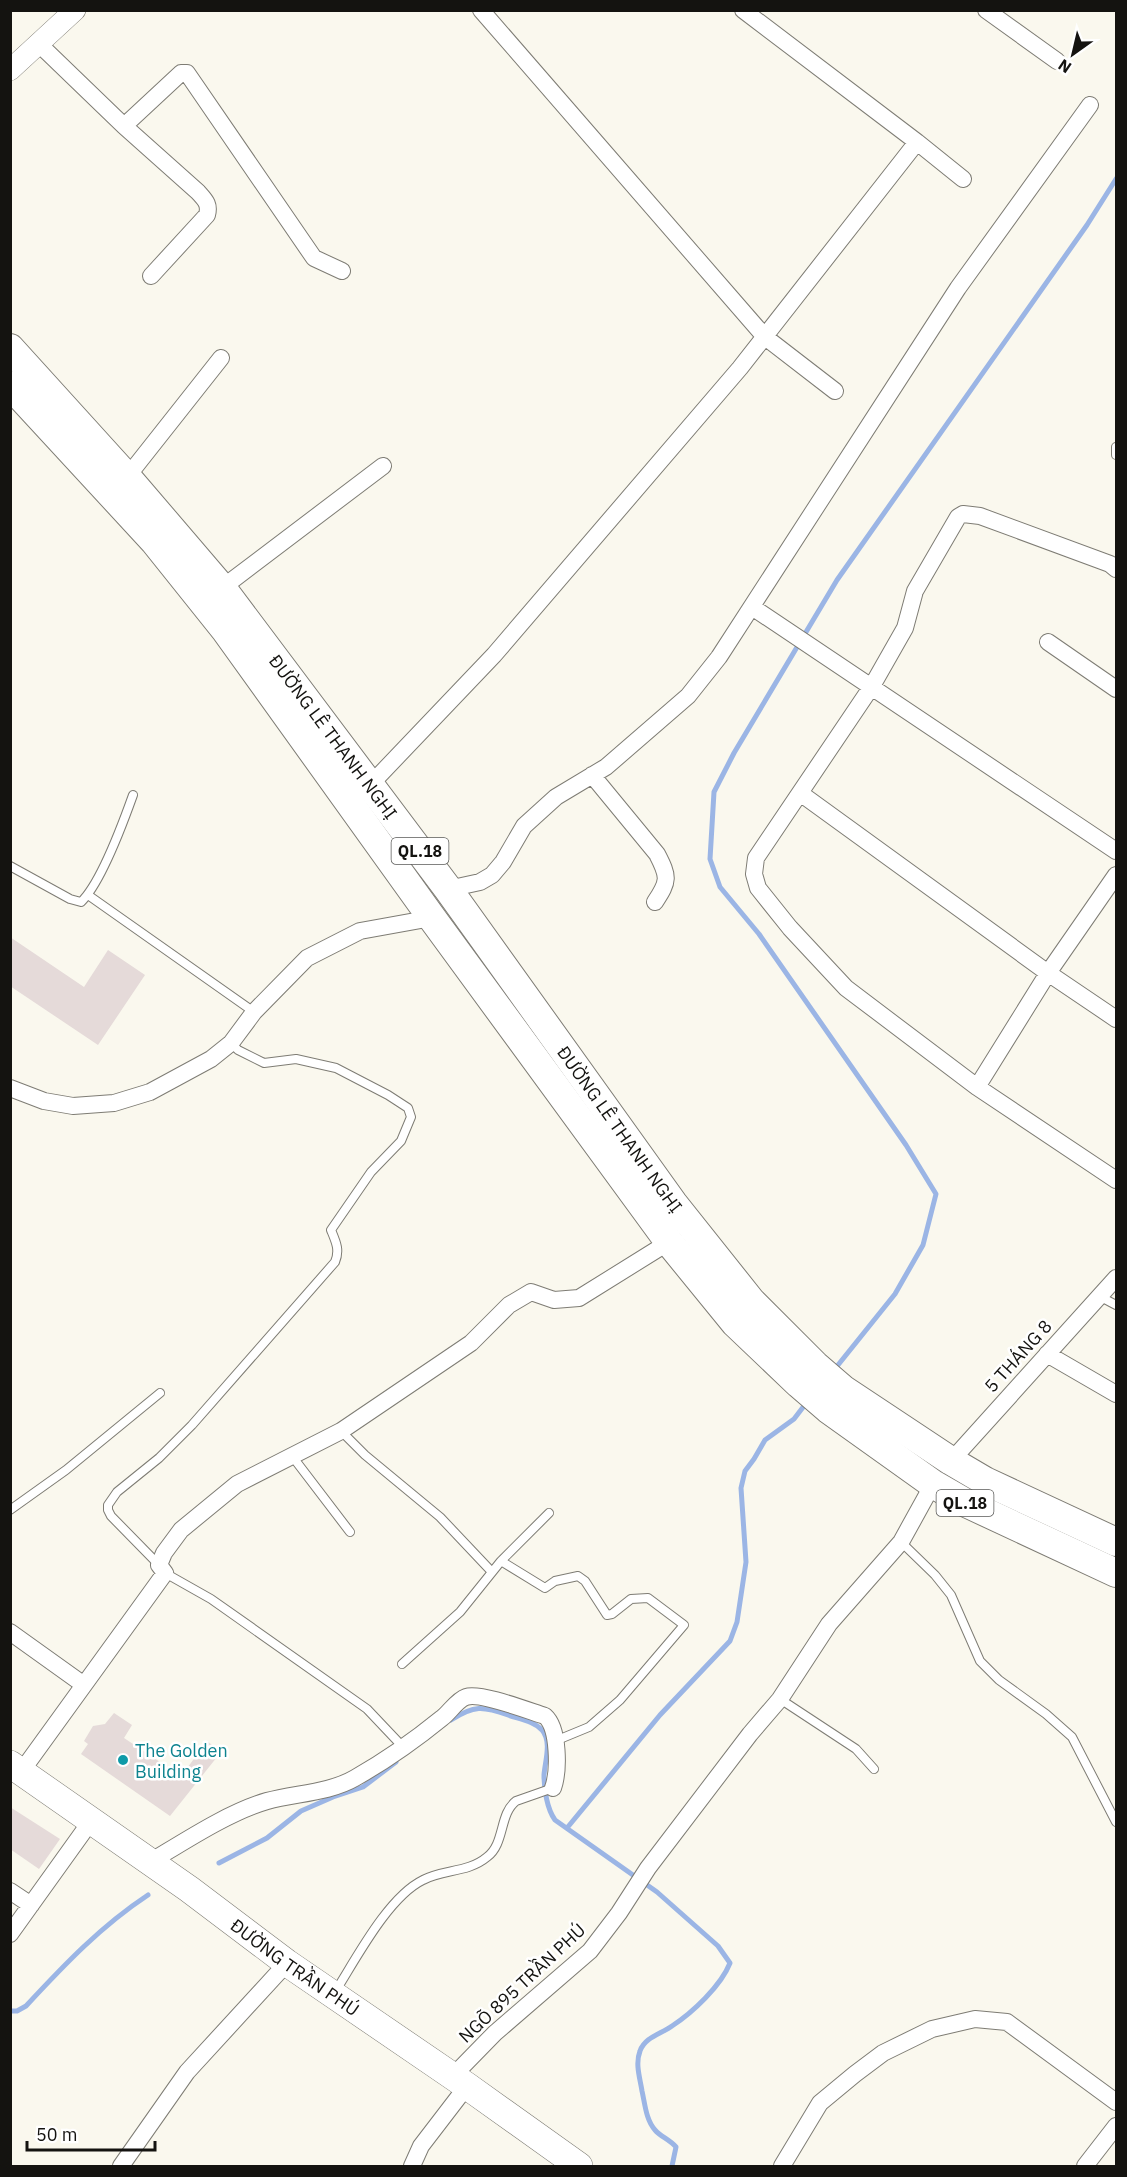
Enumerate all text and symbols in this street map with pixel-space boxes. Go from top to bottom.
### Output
north arrow [1043,24,1103,84]
text: N [1054,55,1075,78]
street label: ĐƯỜNG LÊ THANH NGHỊ [264,650,403,823]
road number: QL.18 [392,838,448,864]
street label: ĐƯỜNG LÊ THANH NGHỊ [552,1041,688,1217]
street label: 5 THÁNG 8 [979,1315,1057,1397]
road number: QL.18 [936,1490,994,1516]
place label: The Golden Building [135,1739,228,1783]
marker: The Golden Building [116,1753,130,1767]
street label: ĐƯỜNG TRẦN PHÚ [226,1913,364,2021]
street label: NGÕ 895 TRẦN PHÚ [452,1916,590,2048]
scale bar [27,2114,154,2152]
text: 50 m [36,2123,78,2146]

